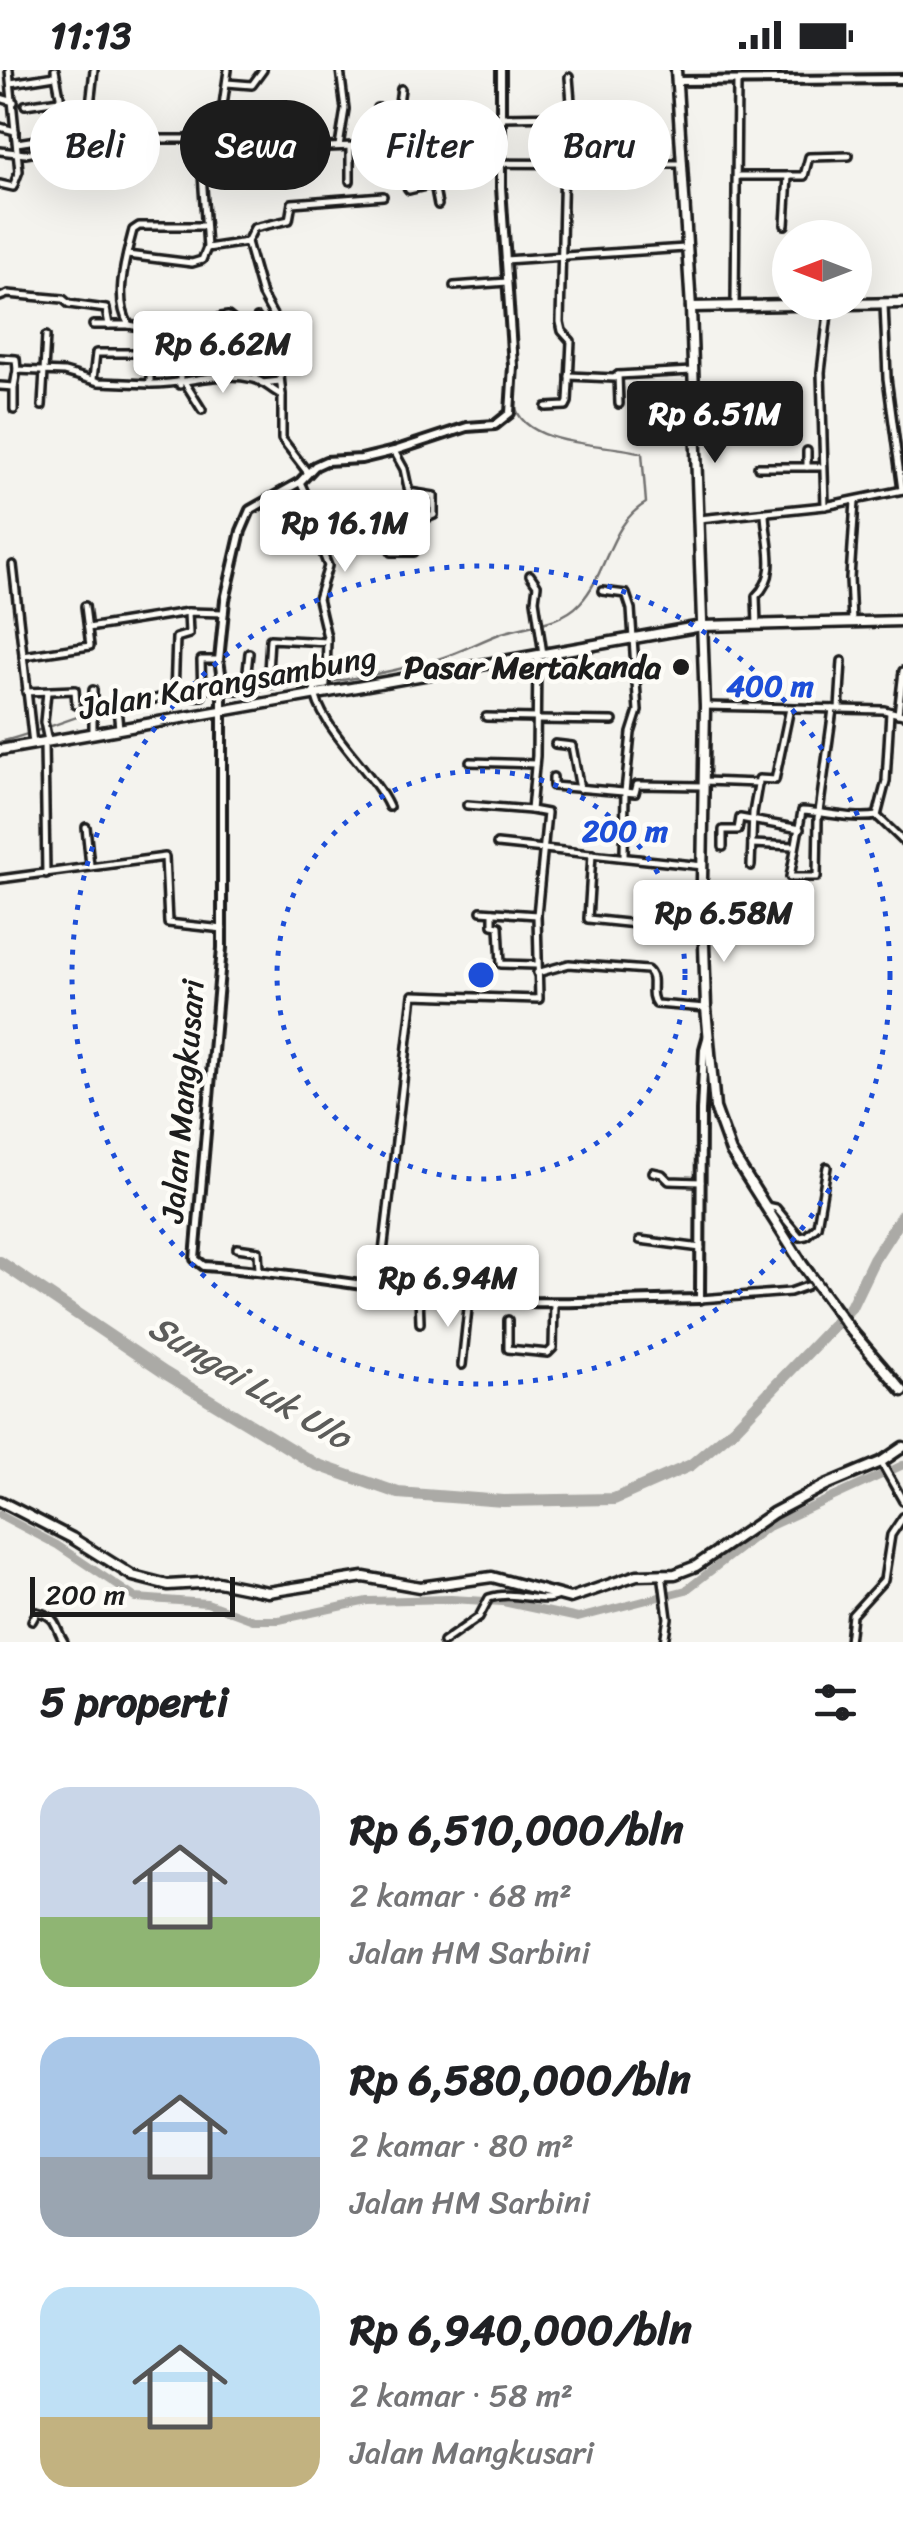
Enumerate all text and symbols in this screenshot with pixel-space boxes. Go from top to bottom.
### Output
text: 11:13 [50,2,131,69]
chip: Beli [30,100,160,190]
chip: Sewa [180,100,331,190]
chip: Filter [351,100,508,190]
chip: Baru [528,100,671,190]
north arrow [772,220,872,320]
map controls [772,220,872,320]
pin: Rp 6.62M [120,311,326,396]
text: Rp 6.62M [155,315,291,372]
pin: Rp 6.51M [612,381,818,466]
text: Rp 6.51M [649,385,781,442]
pin: Rp 16.1M [242,490,448,575]
text: Rp 16.1M [282,494,408,551]
street label: Jalan Karangsambung [74,629,381,737]
place label: Pasar Mertakanda [404,639,662,696]
marker: Pasar Mertakanda [670,656,692,678]
text: 400 m [726,659,814,713]
text: 200 m [582,804,668,858]
pin: Rp 6.58M [621,880,827,965]
text: Rp 6.58M [655,884,793,941]
centre of rings [463,957,499,993]
street label: Jalan Mangkusari [144,976,222,1226]
pin: Rp 6.94M [345,1245,551,1330]
text: Rp 6.94M [379,1249,517,1306]
water label: Sungai Luk Ulo [137,1297,365,1468]
text: 200 m [45,1570,125,1619]
scale bar [30,1572,235,1616]
text: 5 properti [40,1665,228,1739]
icon: filters [808,1675,863,1730]
text: Rp 6,510,000/bln [350,1793,684,1867]
icon: home [120,1827,240,1947]
text: 2 kamar · 68 m² [350,1867,572,1924]
text: Jalan HM Sarbini [350,1924,590,1981]
text: Rp 6,580,000/bln [350,2043,691,2117]
icon: home [120,2077,240,2197]
text: 2 kamar · 80 m² [350,2117,574,2174]
text: Jalan HM Sarbini [350,2174,590,2231]
text: Rp 6,940,000/bln [350,2293,692,2367]
icon: home [120,2327,240,2447]
text: 2 kamar · 58 m² [350,2367,573,2424]
text: Jalan Mangkusari [350,2424,594,2481]

